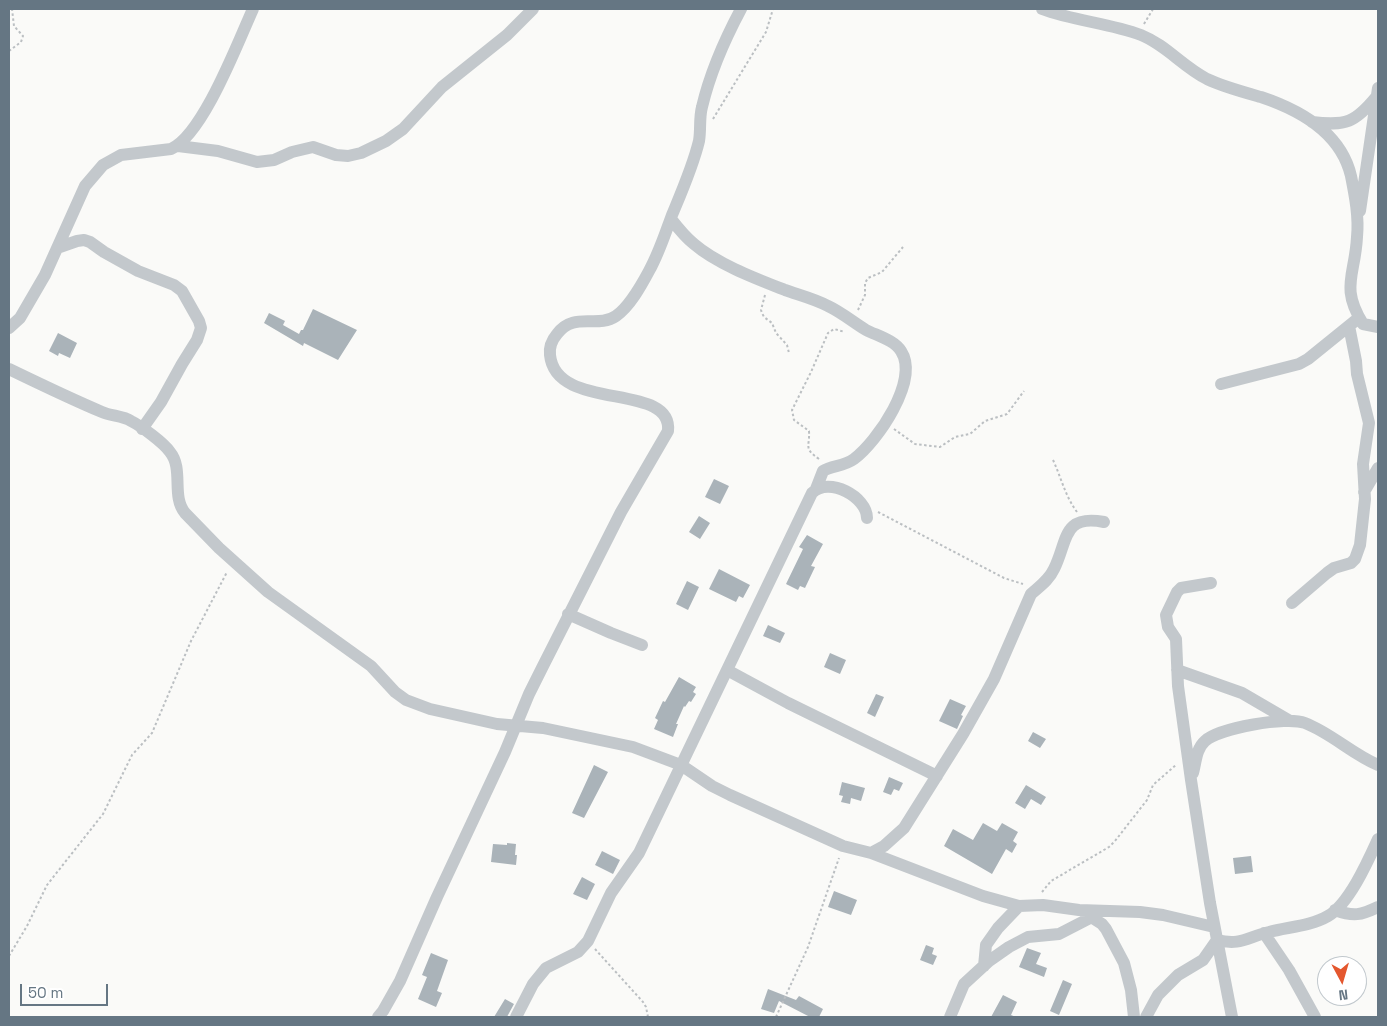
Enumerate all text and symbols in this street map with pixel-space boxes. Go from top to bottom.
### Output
north arrow [1317,956,1367,1006]
scale bar [22,974,110,1006]
text: 50 m [28,983,63,1002]
text: N [1338,985,1349,1004]

